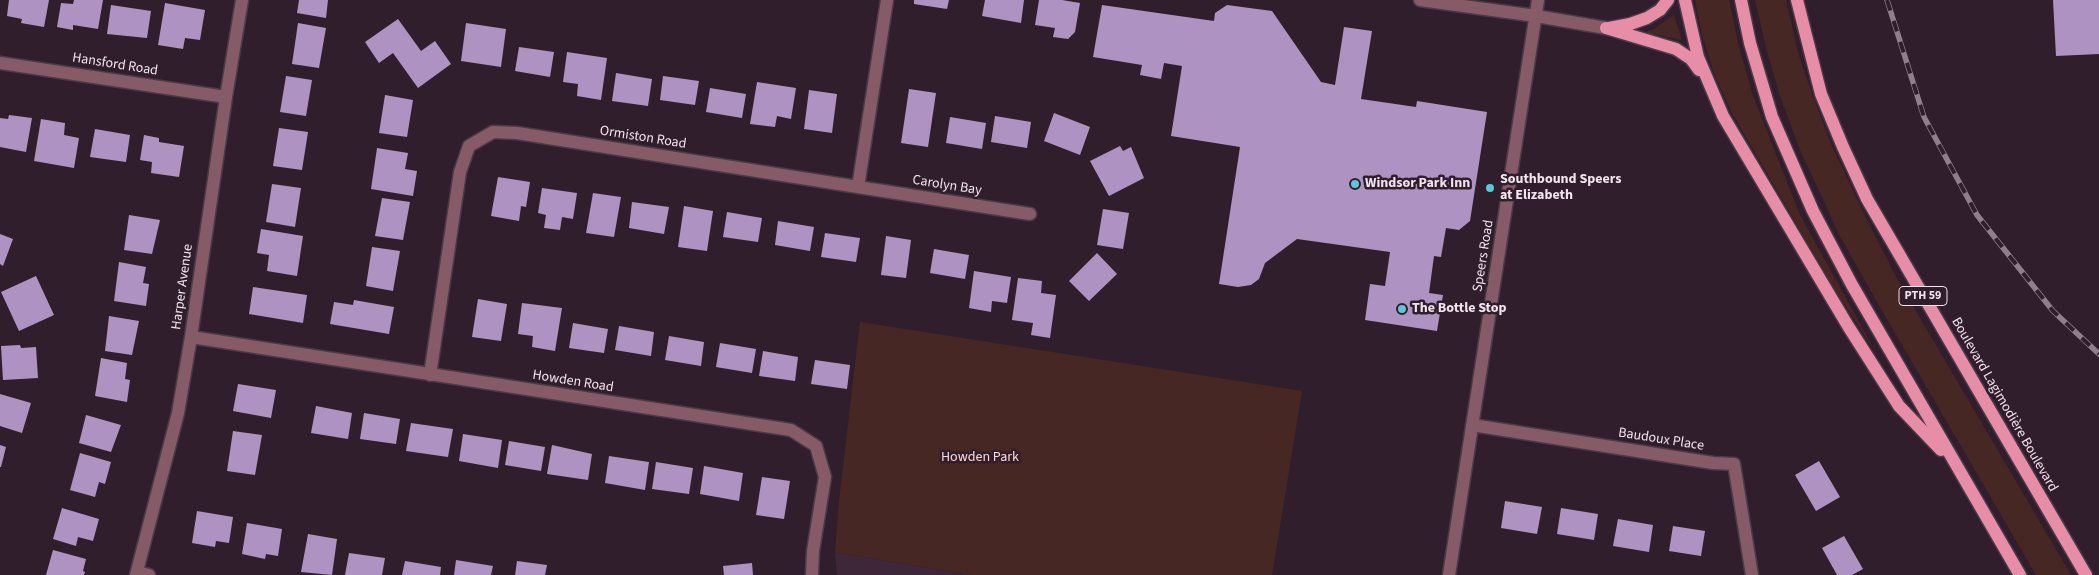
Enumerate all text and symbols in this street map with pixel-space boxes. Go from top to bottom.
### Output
street label: Hansford Road [71,50,159,80]
street label: Ormiston Road [599,123,687,153]
street label: Carolyn Bay [911,172,983,200]
place label: Southbound Speers at Elizabeth [1500,172,1621,204]
place label: Windsor Park Inn [1365,176,1470,192]
marker: Windsor Park Inn [1349,178,1361,190]
marker: Southbound Speers at Elizabeth [1484,182,1496,194]
street label: Speers Road [1470,219,1498,293]
street label: Harper Avenue [169,243,197,331]
road number: PTH 59 [1899,286,1947,306]
place label: The Bottle Stop [1412,301,1506,317]
marker: The Bottle Stop [1396,303,1408,315]
street label: Boulevard Lagimodière Boulevard [1947,315,2061,495]
street label: Howden Road [531,367,615,397]
street label: Baudoux Place [1617,425,1705,455]
park label: Howden Park [941,450,1019,466]

